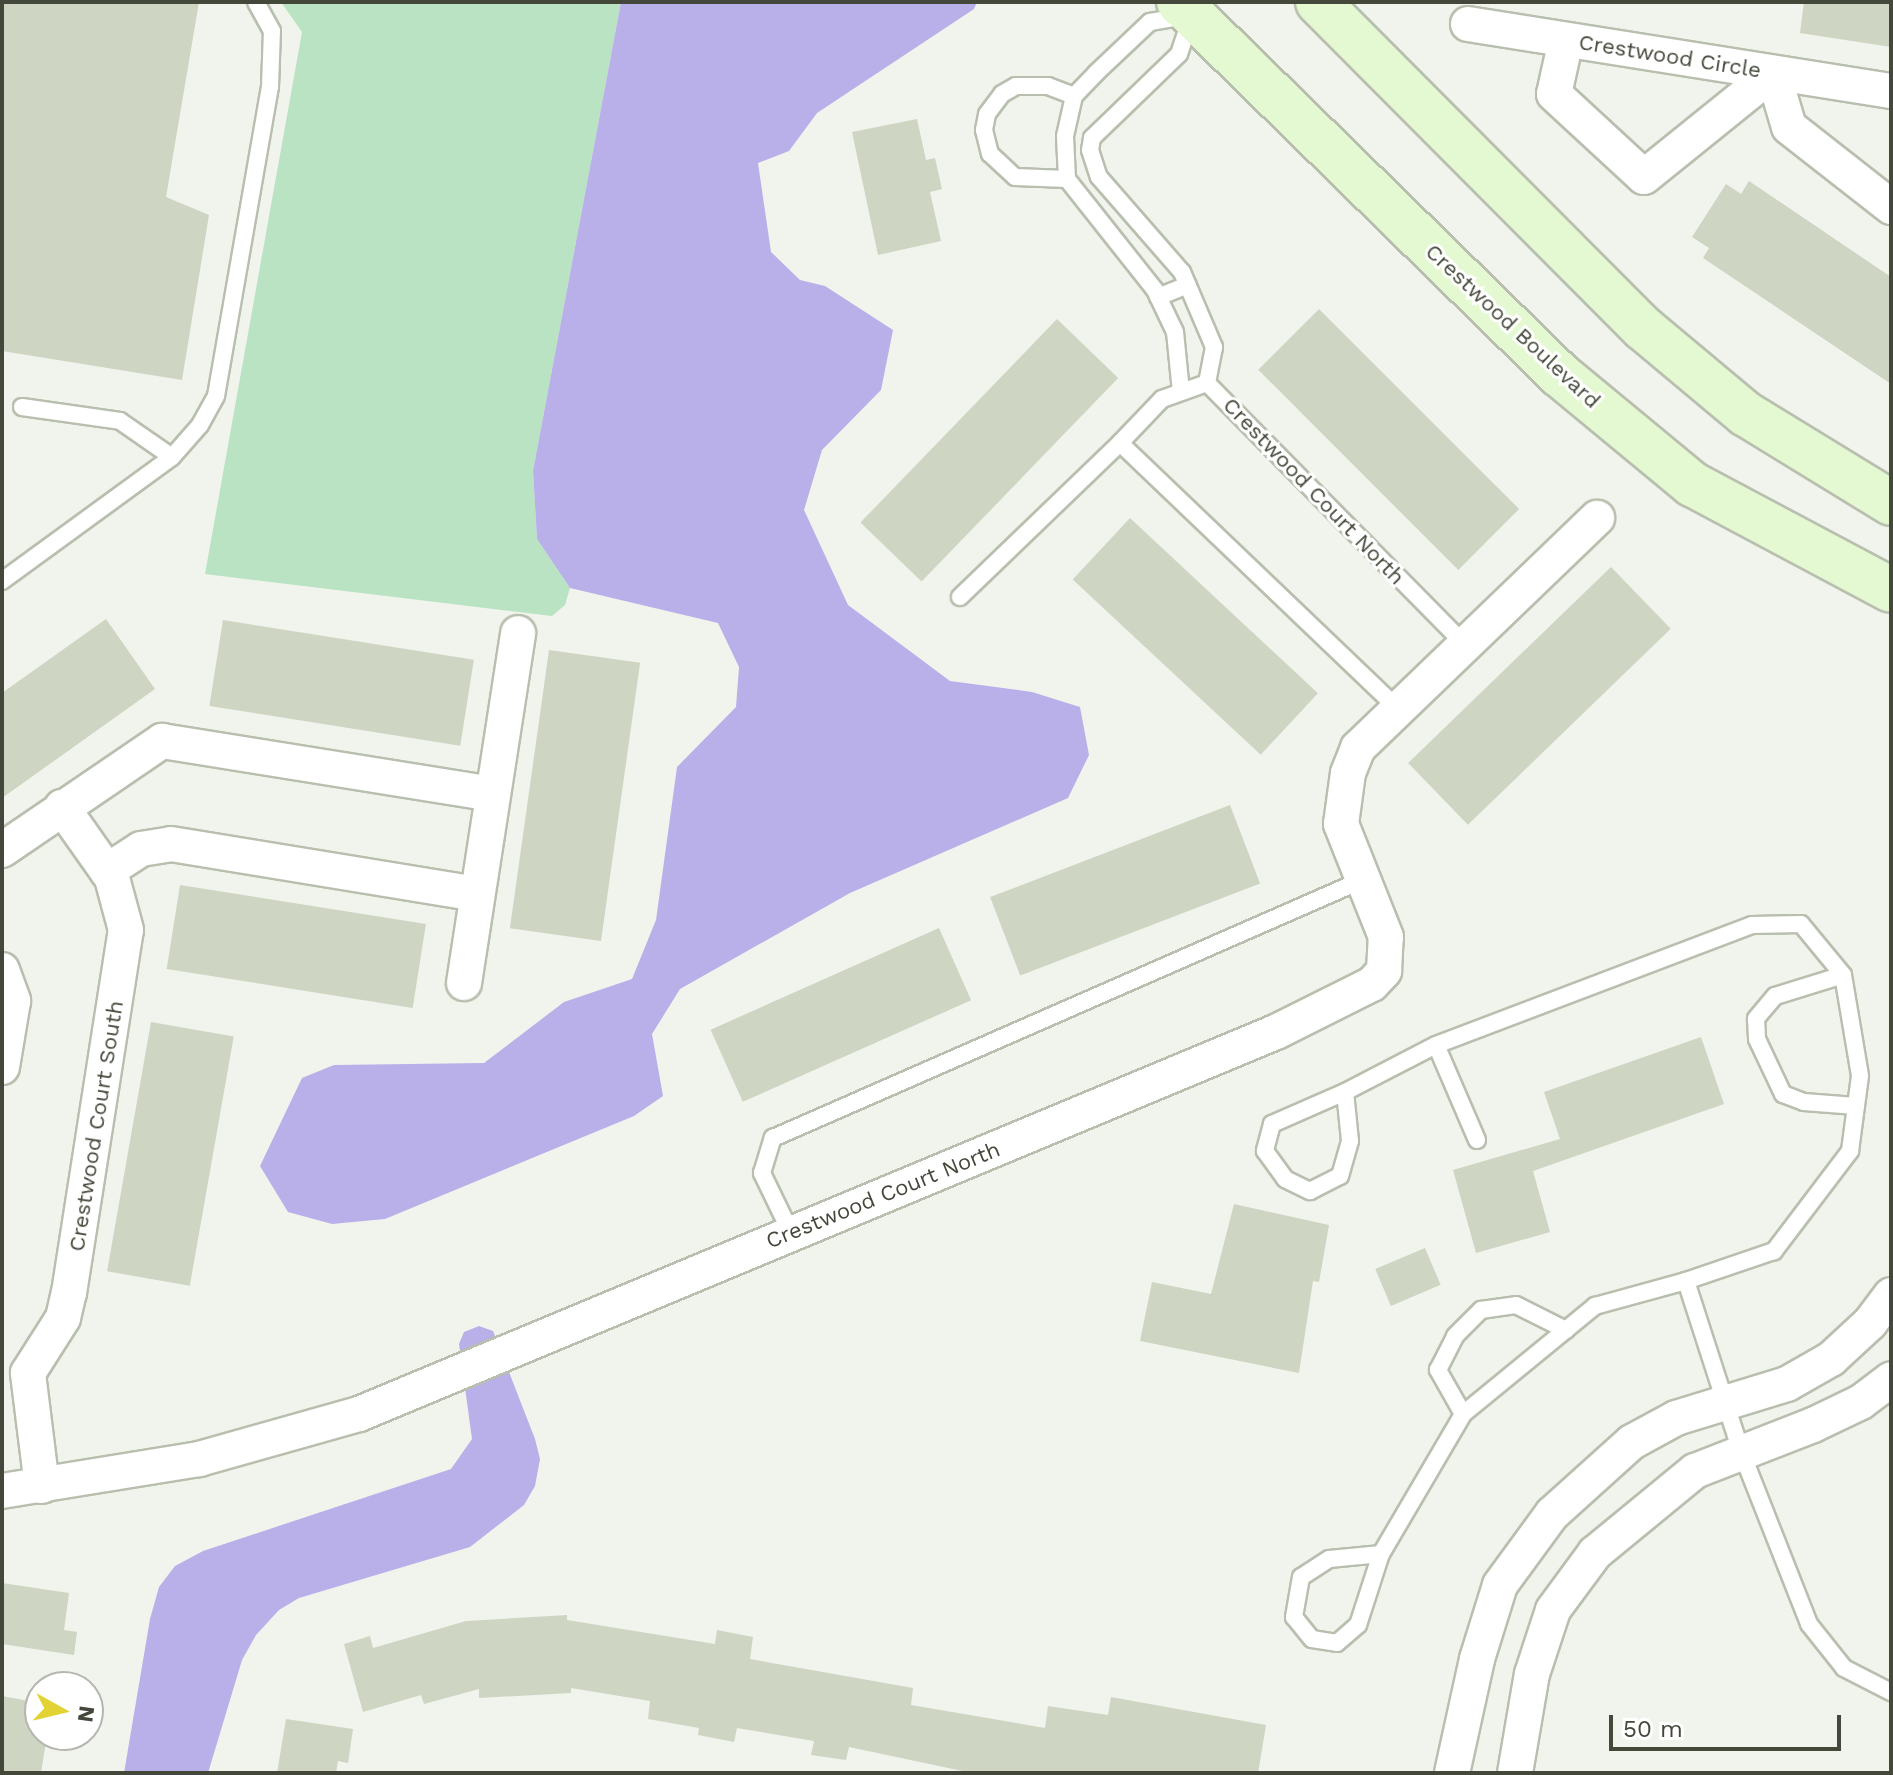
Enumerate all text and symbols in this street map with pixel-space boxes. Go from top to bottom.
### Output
street label: Crestwood Circle [1577,29,1763,83]
street label: Crestwood Boulevard [1420,238,1606,414]
street label: Crestwood Court North [1218,392,1410,590]
street label: Crestwood Court South [63,999,129,1253]
street label: Crestwood Court North [762,1136,1004,1254]
north arrow [24,1671,104,1751]
scale bar [1613,1699,1845,1749]
text: N [73,1704,100,1724]
text: 50 m [1623,1715,1683,1743]

